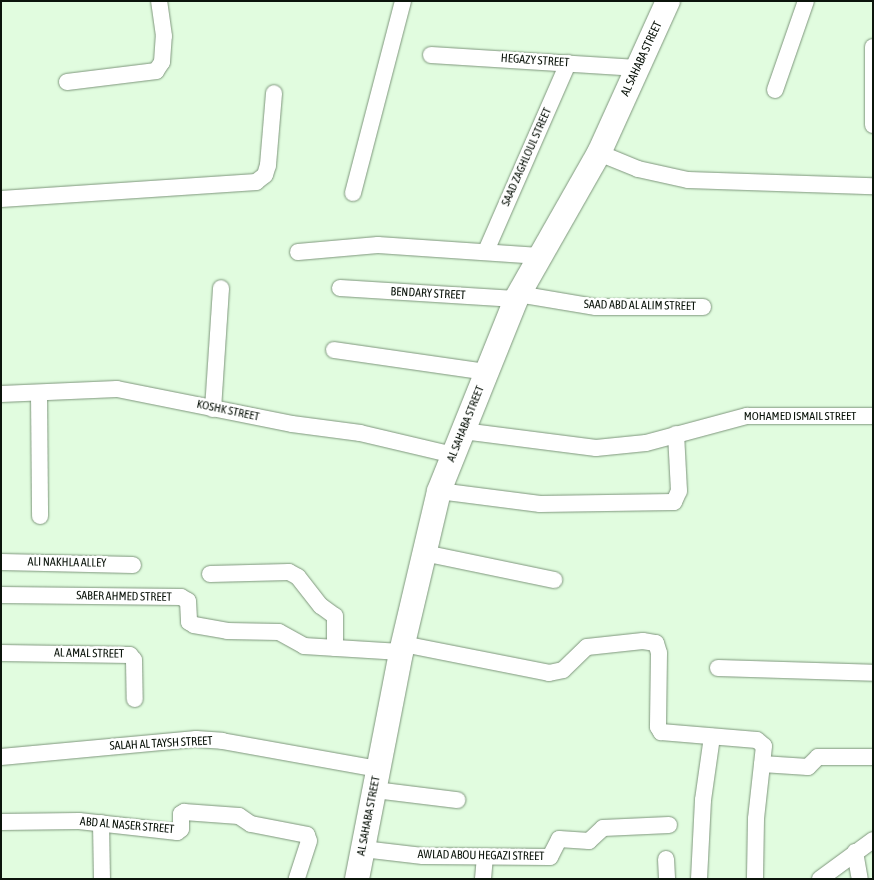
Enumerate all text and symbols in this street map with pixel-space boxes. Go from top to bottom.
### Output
street label: AL SAHABA STREET [618,19,666,99]
street label: HEGAZY STREET [500,51,570,71]
street label: SAAD ZAGHLOUL STREET [499,105,555,209]
street label: BENDARY STREET [390,285,466,303]
street label: SAAD ABD AL ALIM STREET [584,298,696,314]
street label: AL SAHABA STREET [444,384,488,464]
street label: KOSHK STREET [195,397,261,425]
street label: MOHAMED ISMAIL STREET [744,410,856,424]
street label: ALI NAKHLA ALLEY [27,555,107,571]
street label: SABER AHMED STREET [76,589,172,605]
street label: AL AMAL STREET [54,646,124,662]
street label: SALAH AL TAYSH STREET [109,734,213,754]
street label: AL SAHABA STREET [354,775,384,857]
street label: ABD AL NASER STREET [79,815,175,837]
street label: AWLAD ABOU HEGAZI STREET [418,848,544,864]

